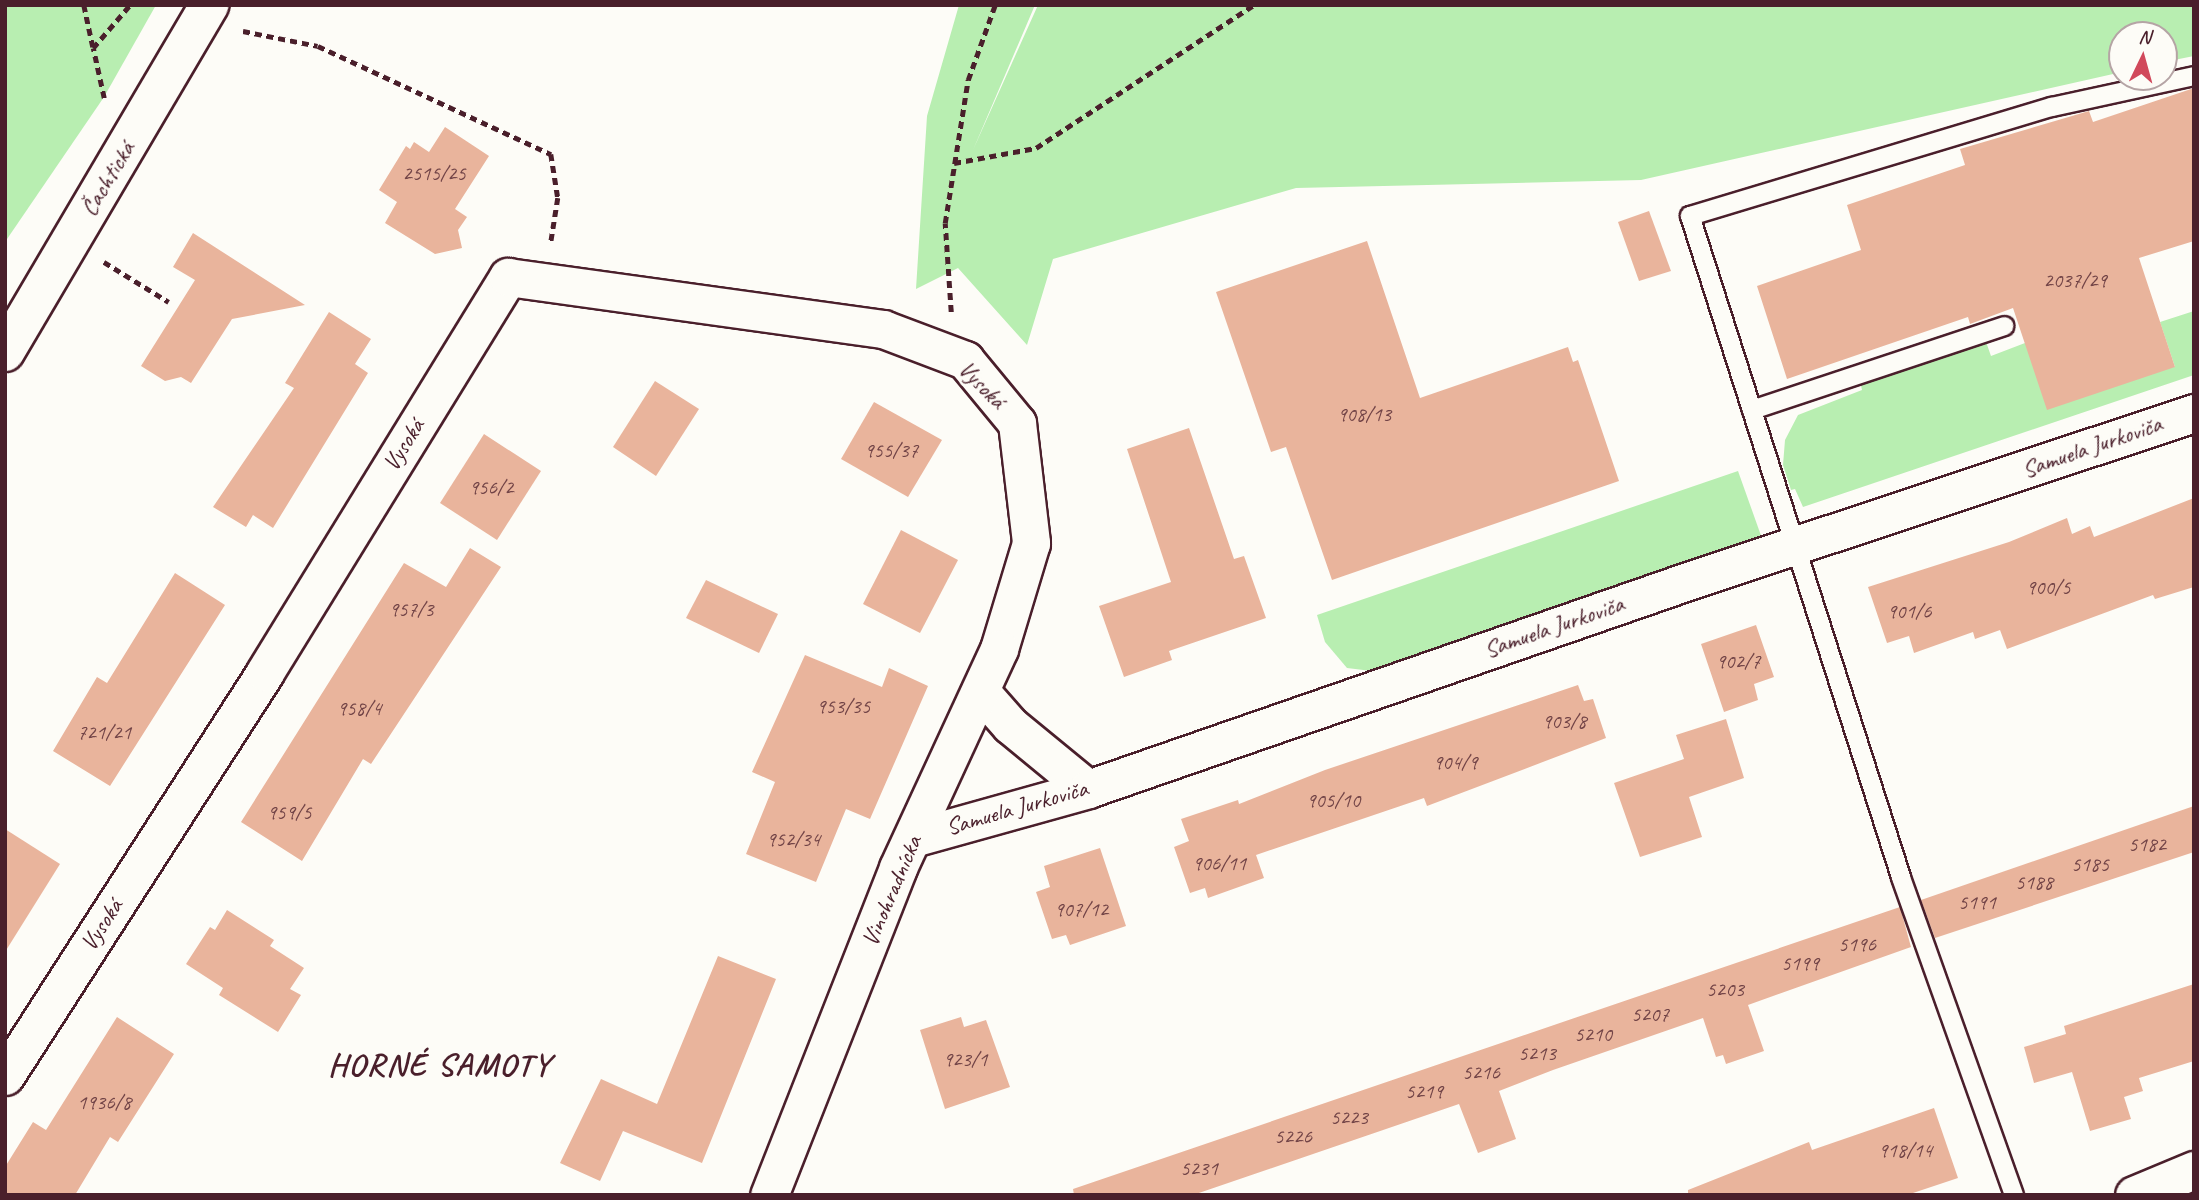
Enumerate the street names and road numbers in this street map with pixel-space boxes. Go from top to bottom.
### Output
street label: Čachtická [75,137,141,221]
street label: Vysoká [952,355,1012,415]
street label: Samuela Jurkoviča [2019,410,2165,484]
street label: Vysoká [377,414,431,476]
street label: Samuela Jurkoviča [1481,590,1627,664]
street label: Samuela Jurkoviča [943,774,1091,842]
street label: Vinohradnícka [856,831,928,951]
street label: Vysoká [75,894,129,956]

